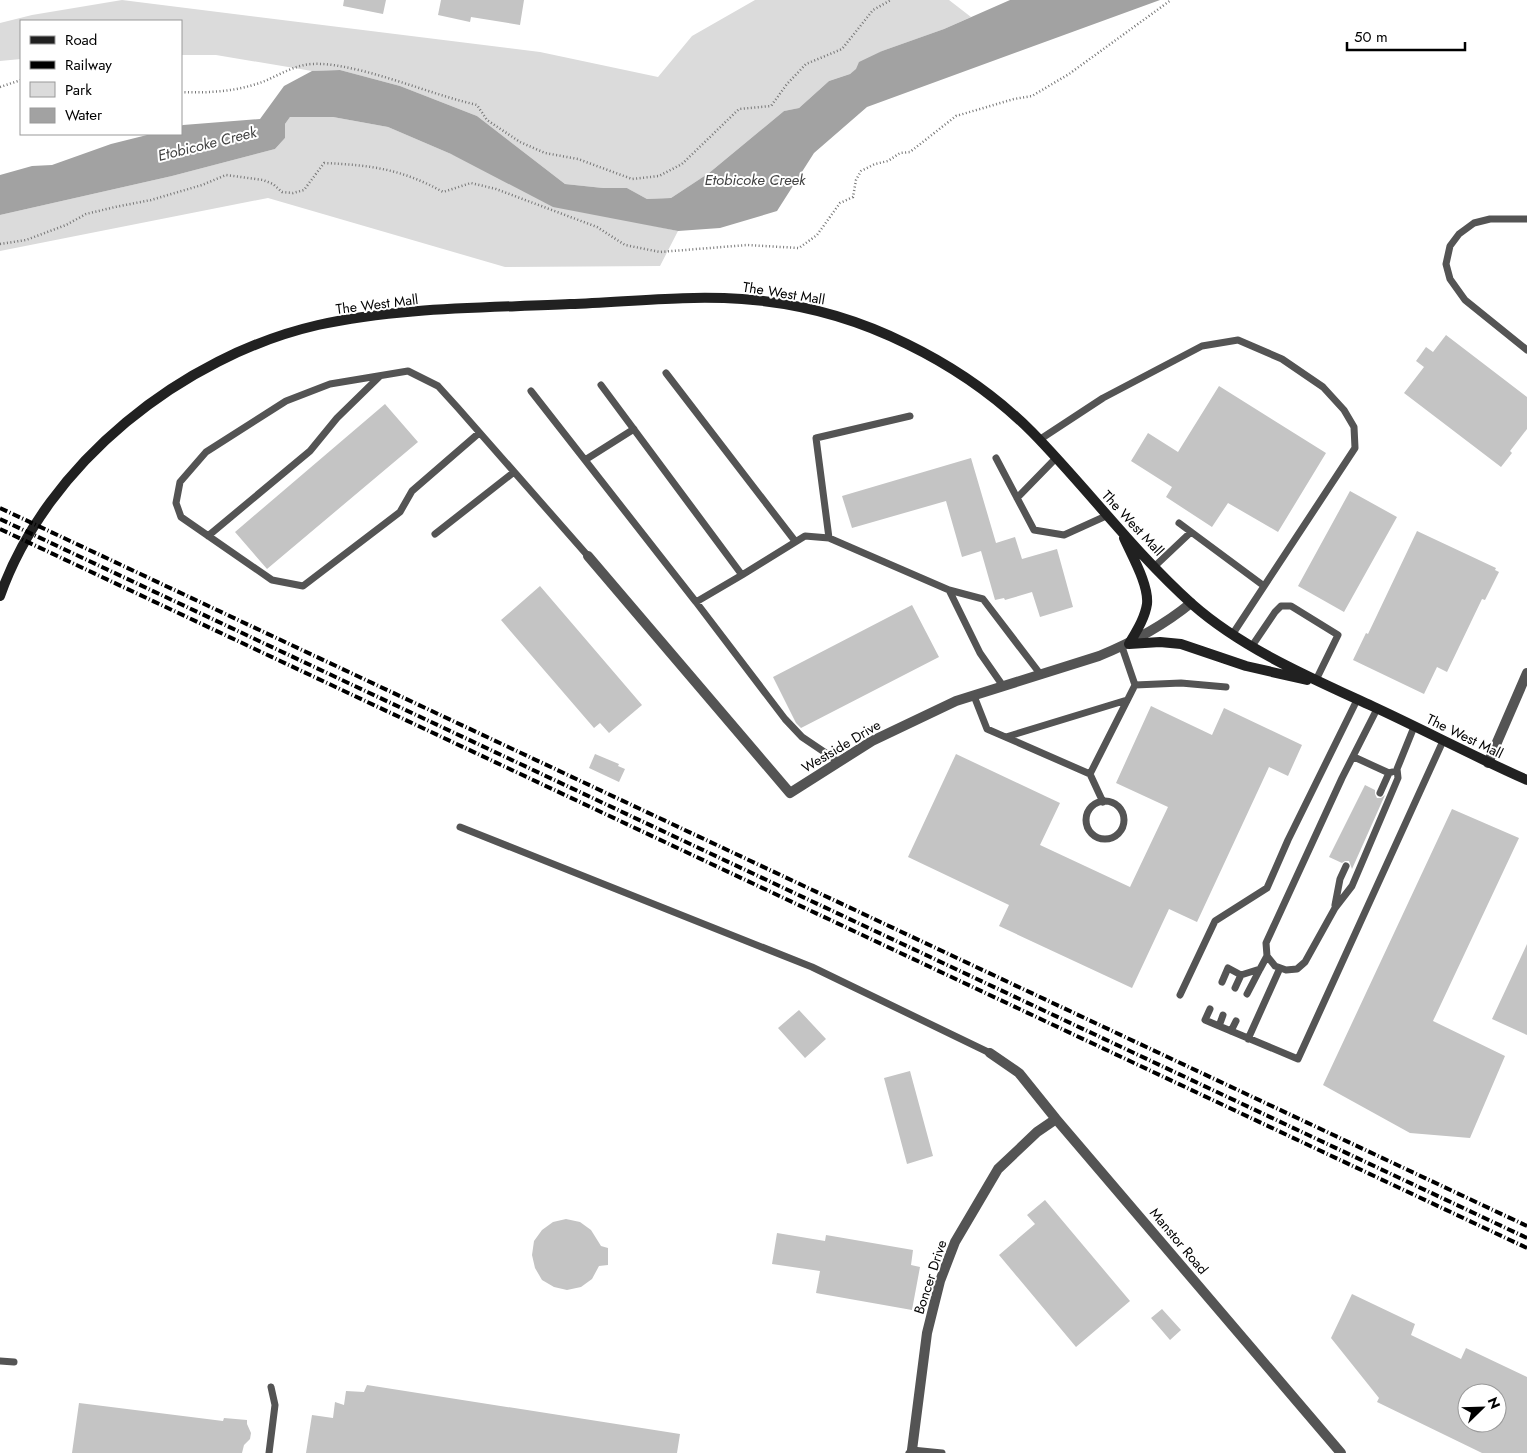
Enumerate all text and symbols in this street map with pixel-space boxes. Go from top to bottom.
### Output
legend [20,20,182,135]
scale bar [1347,20,1464,52]
text: 50 m [1354,26,1388,48]
text: Road [65,29,97,51]
text: Railway [65,54,112,76]
text: Park [65,79,92,101]
text: Water [65,104,103,126]
water label: Etobicoke Creek [155,121,259,167]
water label: Etobicoke Creek [705,169,806,191]
street label: The West Mall [741,277,827,309]
street label: The West Mall [335,289,419,319]
street label: The West Mall [1097,486,1169,560]
street label: The West Mall [1423,709,1507,763]
street label: Westside Drive [798,715,884,777]
street label: Manstor Road [1145,1203,1213,1279]
street label: Boncer Drive [909,1237,951,1317]
north arrow [1457,1383,1507,1433]
text: N [1483,1394,1505,1412]

